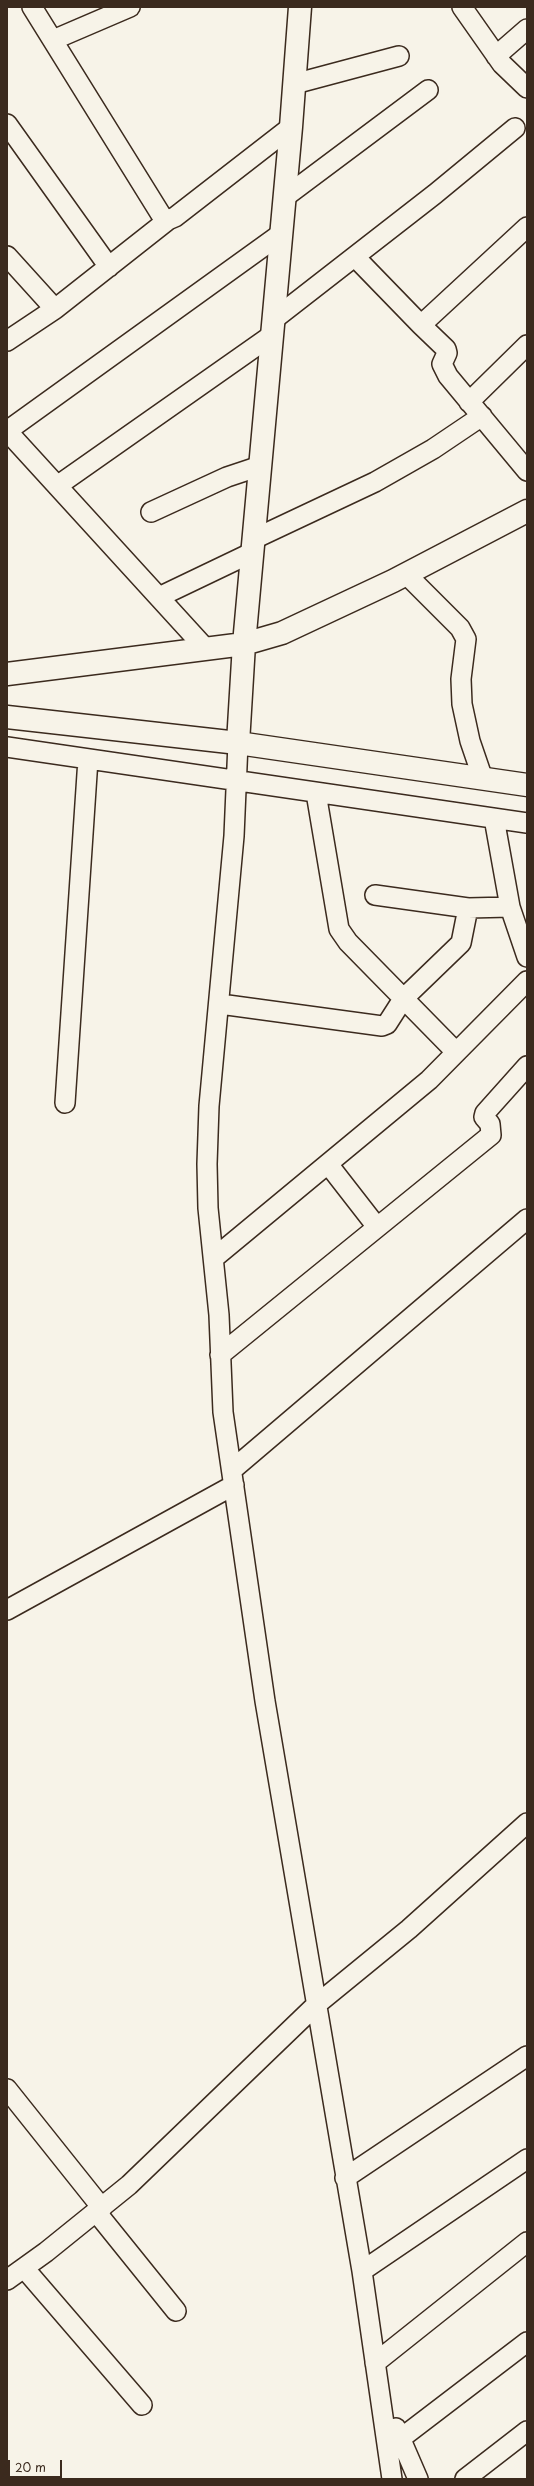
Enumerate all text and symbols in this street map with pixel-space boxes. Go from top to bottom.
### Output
scale bar [10,2452,64,2478]
text: 20 m [15,2458,46,2476]

